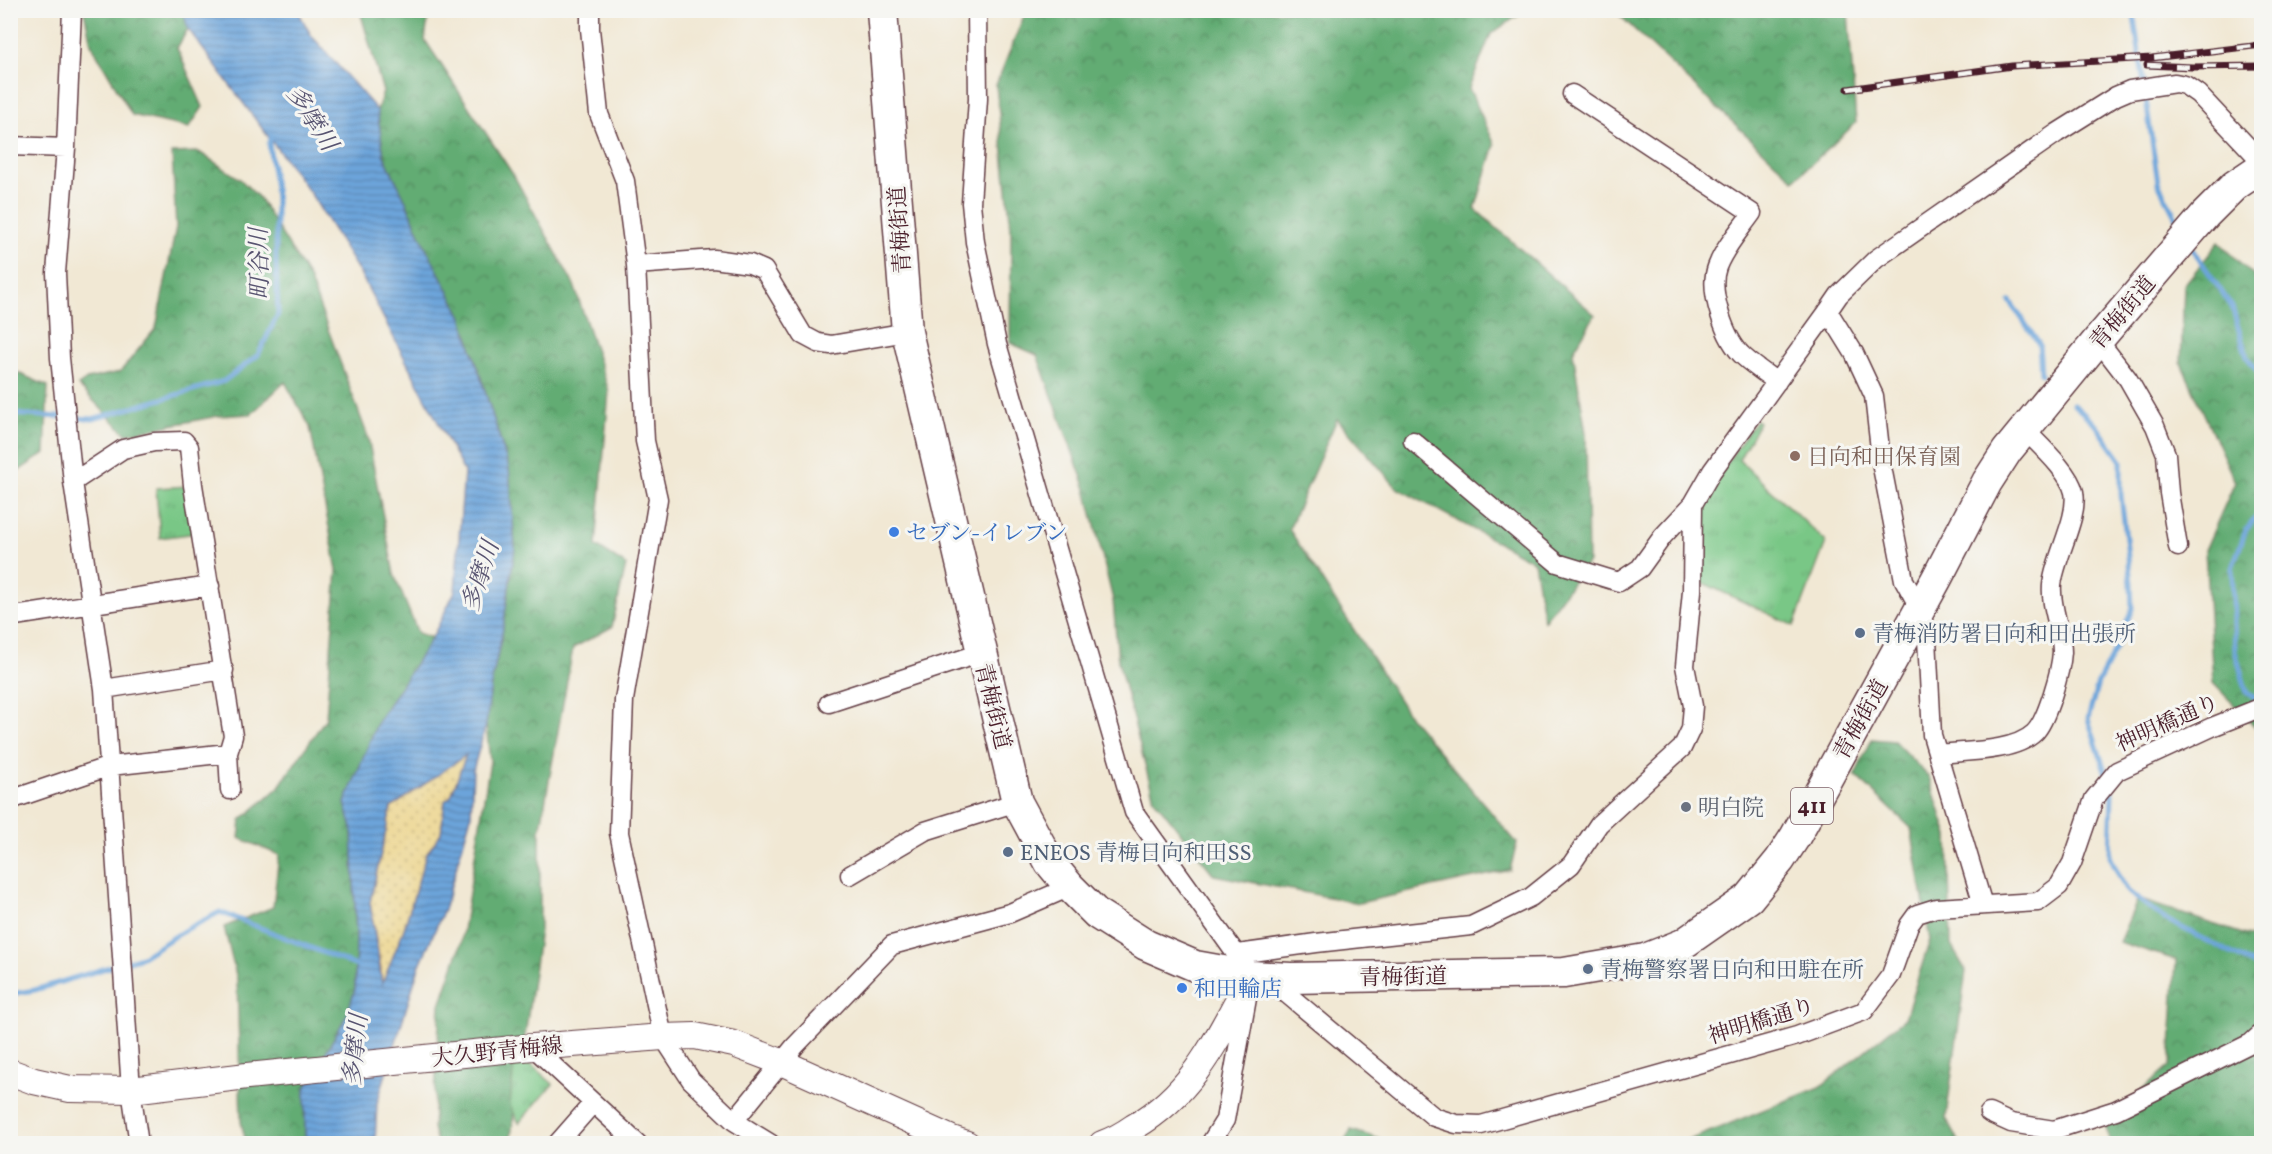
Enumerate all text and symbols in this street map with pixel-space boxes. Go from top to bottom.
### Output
water label: 多摩川 [276,80,346,161]
street label: 青梅街道 [883,185,920,275]
water label: 町谷川 [243,225,279,300]
street label: 青梅街道 [2084,270,2164,357]
place label: 日向和田保育園 [1807,443,1961,474]
marker: 日向和田保育園 [1788,449,1802,463]
place label: セブン-イレブン [906,519,1067,550]
marker: セブン-イレブン [887,525,901,539]
water label: 多摩川 [455,534,510,616]
place label: 青梅消防署日向和田出張所 [1872,620,2136,651]
marker: 青梅消防署日向和田出張所 [1853,626,1867,640]
street label: 青梅街道 [966,660,1017,753]
street label: 青梅街道 [1827,674,1897,766]
street label: 神明橋通り [2111,688,2225,761]
road number: 411 [1791,788,1833,824]
place label: 明白院 [1698,794,1764,825]
marker: 明白院 [1679,800,1693,814]
place label: ENEOS 青梅日向和田SS [1020,839,1252,870]
marker: ENEOS 青梅日向和田SS [1001,845,1015,859]
place label: 青梅警察署日向和田駐在所 [1600,956,1864,987]
street label: 青梅街道 [1359,962,1447,995]
marker: 青梅警察署日向和田駐在所 [1581,962,1595,976]
place label: 和田輪店 [1194,975,1282,1006]
marker: 和田輪店 [1175,981,1189,995]
street label: 神明橋通り [1705,991,1819,1053]
water label: 多摩川 [336,1010,378,1088]
street label: 大久野青梅線 [430,1031,565,1076]

